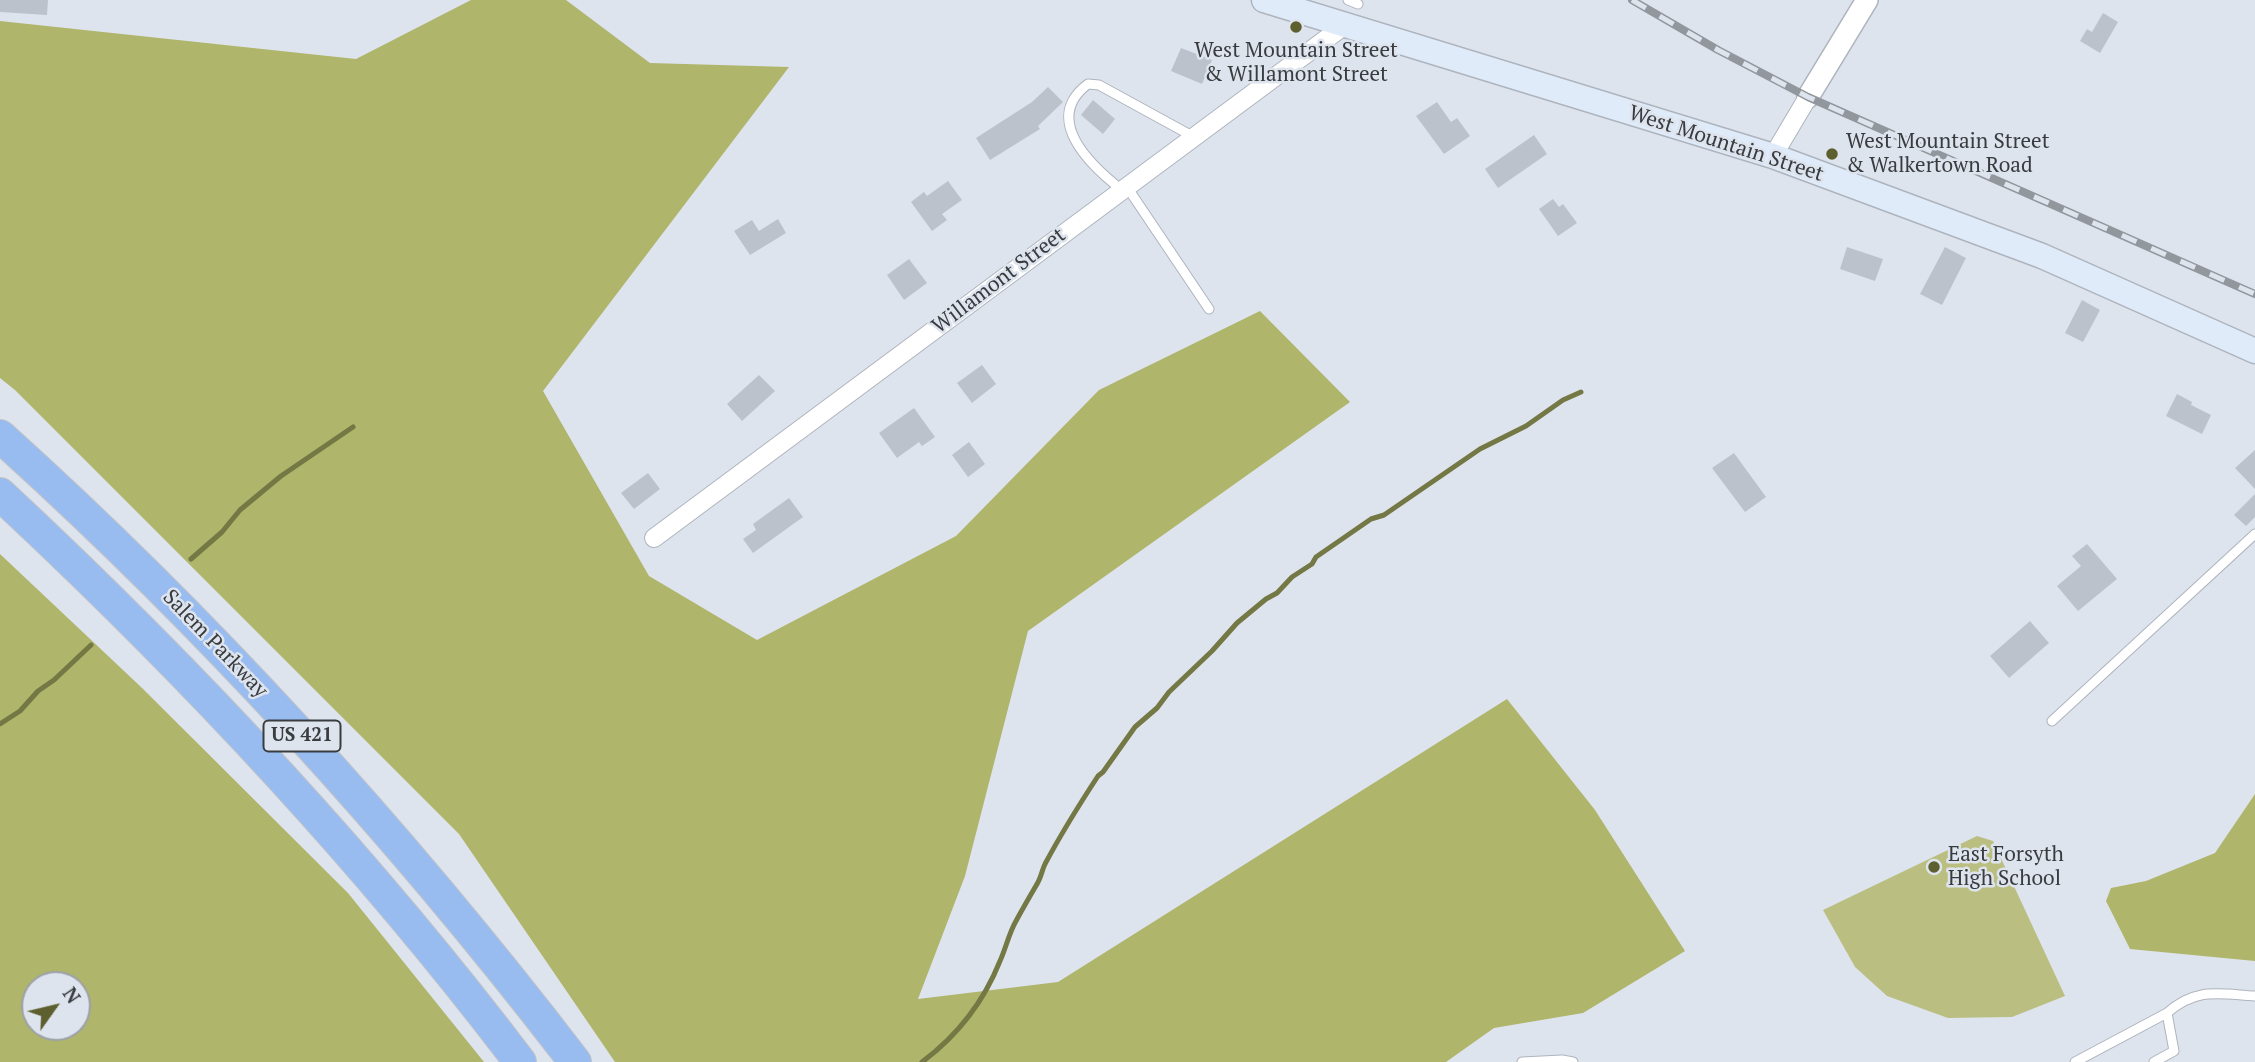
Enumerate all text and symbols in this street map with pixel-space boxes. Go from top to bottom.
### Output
marker: West Mountain Street & Willamont Street [1288,19,1304,35]
place label: West Mountain Street & Willamont Street [1194,38,1398,88]
street label: West Mountain Street [1625,101,1827,187]
place label: West Mountain Street & Walkertown Road [1846,129,2049,179]
marker: West Mountain Street & Walkertown Road [1824,146,1840,162]
street label: Willamont Street [927,223,1071,339]
street label: Salem Parkway [157,585,273,703]
road number: US 421 [264,720,340,751]
place label: East Forsyth High School [1948,842,2064,892]
marker: East Forsyth High School [1926,859,1942,875]
north arrow [21,971,91,1041]
text: N [58,982,87,1008]

